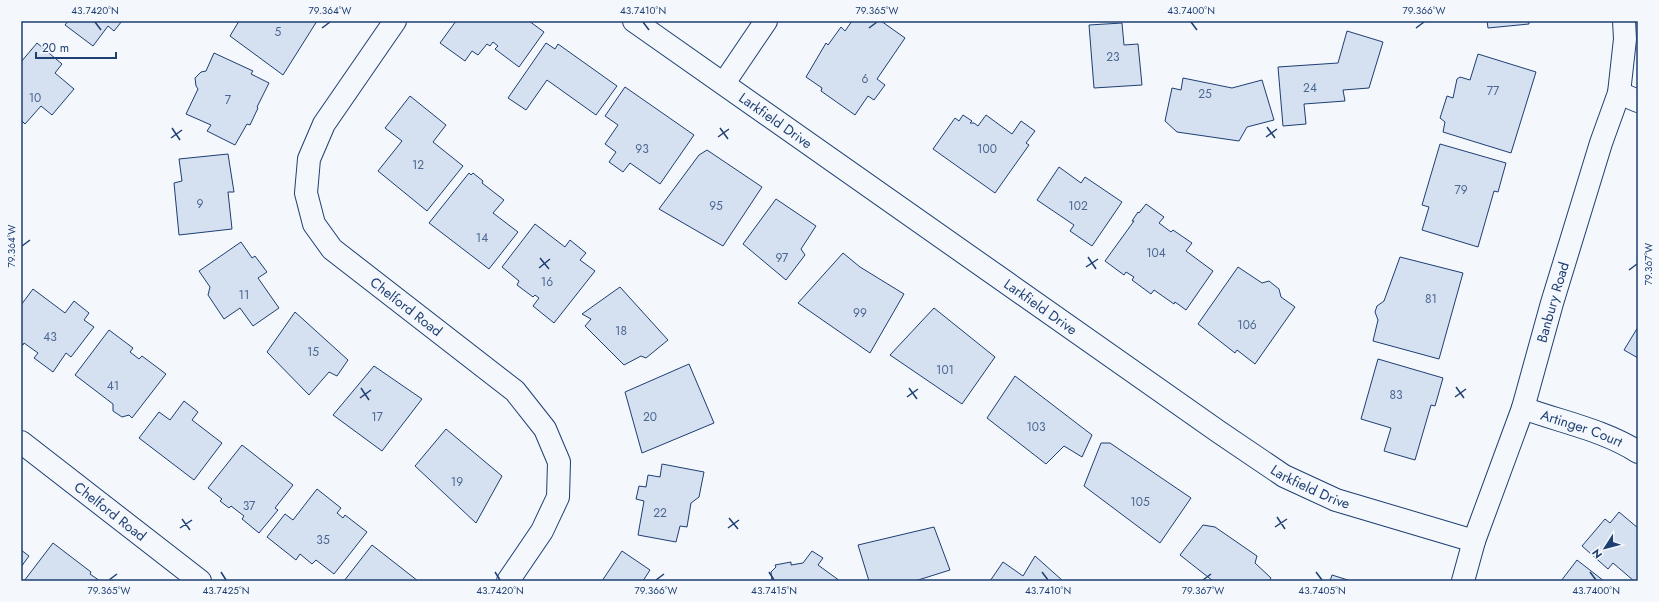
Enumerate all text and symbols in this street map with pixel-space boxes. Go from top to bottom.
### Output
text: 43.7420°N [71,3,119,18]
text: 79.364°W [308,3,352,18]
text: 43.7410°N [620,3,666,18]
text: 79.365°W [856,3,899,18]
text: 43.7400°N [1167,3,1215,18]
text: 79.366°W [1403,3,1446,18]
house number: 5 [275,23,282,41]
scale bar [36,34,116,60]
text: 20 m [42,39,69,57]
house number: 23 [1106,48,1120,66]
house number: 6 [862,70,869,88]
house number: 24 [1303,79,1317,97]
house number: 77 [1487,82,1500,100]
house number: 25 [1198,85,1212,103]
street label: Larkfield Drive [735,88,816,153]
house number: 10 [29,89,41,107]
house number: 7 [225,91,232,109]
house number: 93 [635,140,649,158]
house number: 100 [977,140,997,158]
house number: 12 [412,156,424,174]
house number: 79 [1454,181,1468,199]
house number: 9 [197,195,204,213]
house number: 95 [709,197,723,215]
house number: 102 [1068,197,1088,215]
text: 79.364°W [4,224,19,268]
house number: 14 [476,229,488,247]
text: 79.367°W [1641,243,1656,285]
house number: 104 [1146,244,1166,262]
house number: 97 [776,249,789,267]
street label: Banbury Road [1532,260,1574,345]
street label: Chelford Road [366,272,446,341]
house number: 16 [541,273,553,291]
street label: Larkfield Drive [1000,274,1081,339]
house number: 11 [239,286,249,304]
house number: 81 [1425,290,1437,308]
house number: 99 [853,304,867,322]
house number: 106 [1237,316,1257,334]
house number: 18 [615,322,627,340]
house number: 43 [43,328,57,346]
house number: 15 [307,343,319,361]
house number: 101 [936,361,954,379]
house number: 41 [107,377,119,395]
house number: 83 [1389,386,1403,404]
street label: Artinger Court [1538,405,1627,452]
house number: 17 [371,408,384,426]
house number: 20 [643,408,657,426]
house number: 103 [1026,418,1046,436]
street label: Larkfield Drive [1267,460,1352,514]
house number: 19 [451,473,463,491]
street label: Chelford Road [70,477,150,546]
house number: 105 [1130,493,1150,511]
house number: 37 [243,497,256,515]
house number: 22 [653,504,667,522]
north arrow [1585,528,1625,568]
house number: 35 [316,531,330,549]
text: N [1588,546,1606,562]
text: 79.365°W [88,583,131,598]
text: 43.7425°N [202,583,250,598]
text: 43.7420°N [476,583,524,598]
text: 79.366°W [635,583,678,598]
text: 43.7415°N [751,583,797,598]
text: 43.7410°N [1025,583,1071,598]
text: 79.367°W [1182,583,1224,598]
text: 43.7405°N [1298,583,1346,598]
text: 43.7400°N [1572,583,1620,598]

